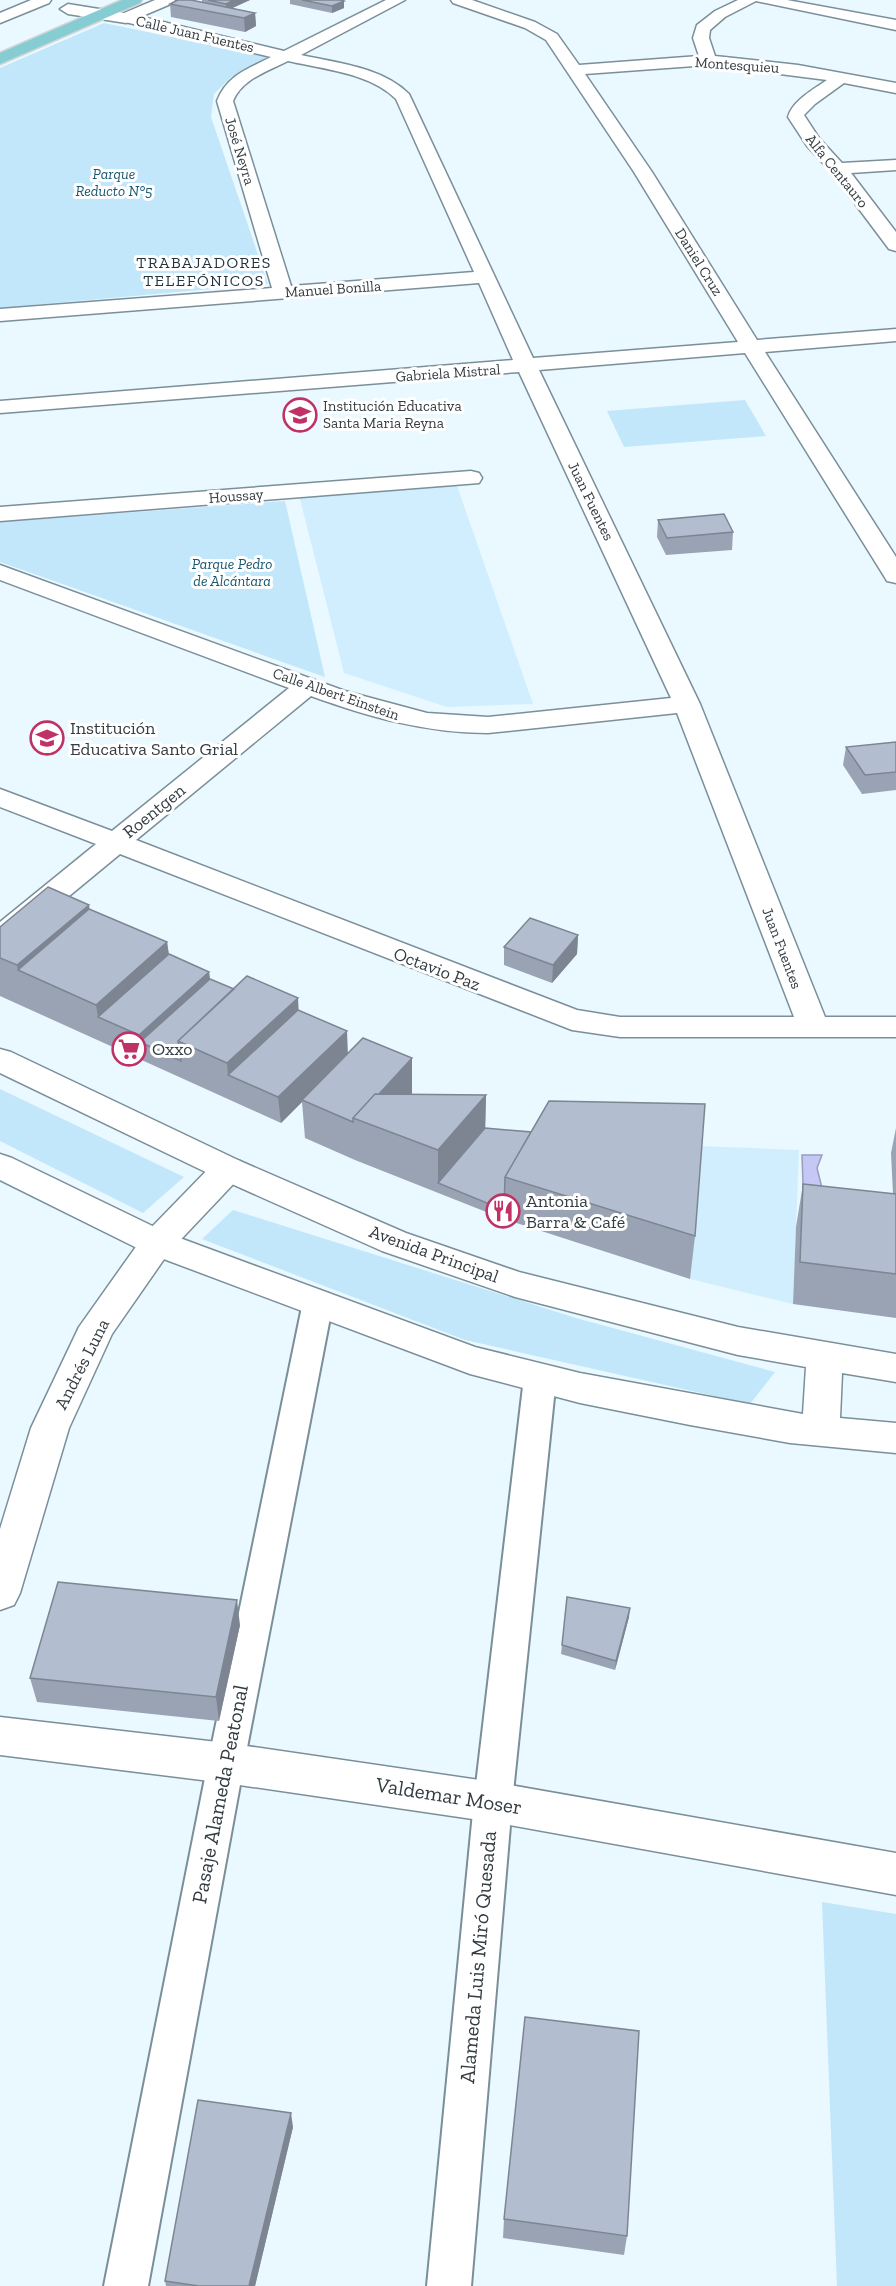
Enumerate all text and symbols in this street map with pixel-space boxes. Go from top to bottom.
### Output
street label: Calle Juan Fuentes [134,12,256,56]
street label: Montesquieu [694,53,780,77]
street label: José Neyra [221,115,259,187]
street label: Alfa Centauro [802,130,872,212]
park label: Parque Reducto N°5 [75,165,153,200]
street label: Daniel Cruz [671,225,727,299]
district label: TRABAJADORES TELEFÓNICOS [136,253,272,290]
street label: Manuel Bonilla [284,277,382,301]
street label: Gabriela Mistral [395,360,501,386]
school or university icon: Institución Educativa Santa Maria Reyna [282,397,318,433]
place label: Institución Educativa Santa Maria Reyna [323,397,462,432]
street label: Juan Fuentes [564,458,618,544]
street label: Houssay [208,485,264,507]
park label: Parque Pedro de Alcántara [192,555,272,590]
street label: Calle Albert Einstein [270,664,402,724]
place label: Institución Educativa Santo Grial [70,717,238,760]
school or university icon: Institución Educativa Santo Grial [29,720,65,756]
street label: Roentgen [118,779,190,843]
street label: Juan Fuentes [758,905,806,991]
street label: Octavio Paz [390,942,484,996]
supermarket icon: Oxxo [111,1031,147,1067]
place label: Oxxo [152,1038,192,1060]
place label: Antonia Barra & Café [526,1190,625,1233]
restaurant icon: Antonia Barra & Café [485,1193,521,1229]
street label: Avenida Principal [366,1220,502,1288]
street label: Andrés Luna [50,1315,114,1413]
street label: Pasaje Alameda Peatonal [186,1682,254,1906]
street label: Valdemar Moser [373,1771,524,1819]
street label: Alameda Luis Miró Quesada [454,1830,501,2084]

